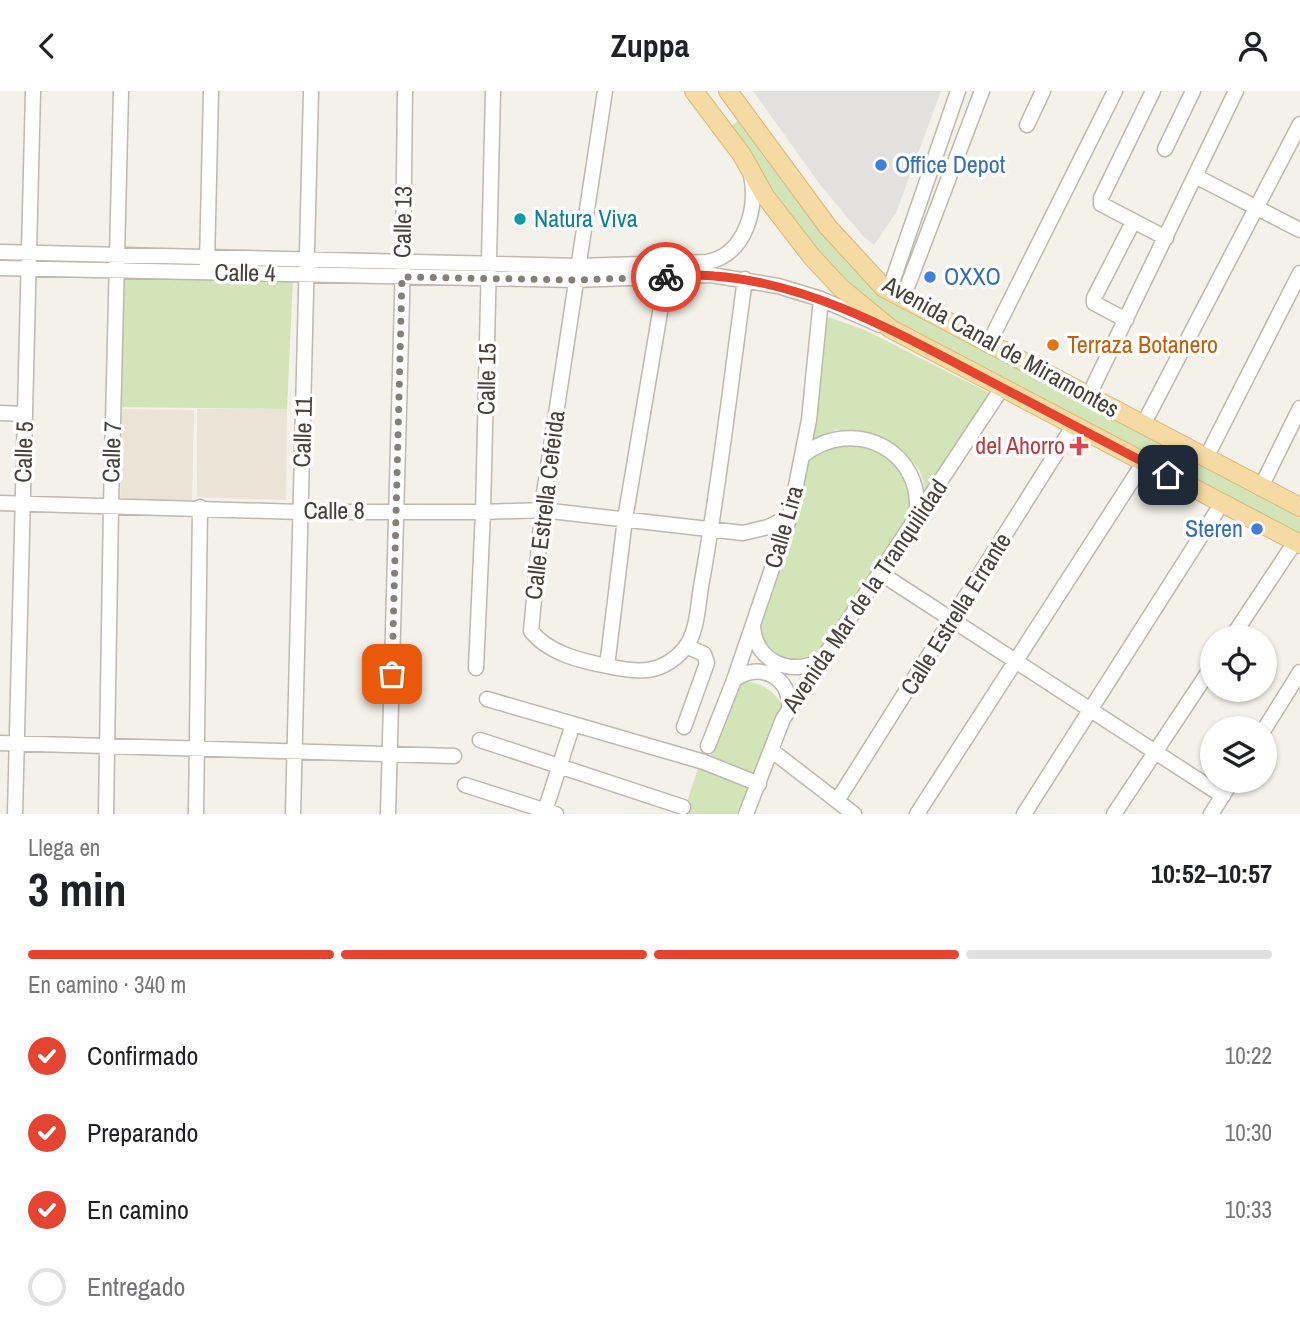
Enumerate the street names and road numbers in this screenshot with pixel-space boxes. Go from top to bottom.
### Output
street label: Calle 13 [385,186,419,258]
street label: Calle 4 [214,255,276,289]
street label: Avenida Canal de Miramontes [877,267,1125,424]
street label: Calle 15 [469,343,503,415]
street label: Calle 11 [285,396,319,468]
street label: Calle Estrella Cefeida [517,408,571,601]
street label: Calle 5 [6,421,40,483]
street label: Calle 7 [94,421,128,483]
street label: Avenida Mar de la Tranquilidad [774,473,954,719]
street label: Calle Lira [756,482,810,572]
street label: Calle 8 [303,494,365,526]
street label: Calle Estrella Errante [892,526,1018,701]

